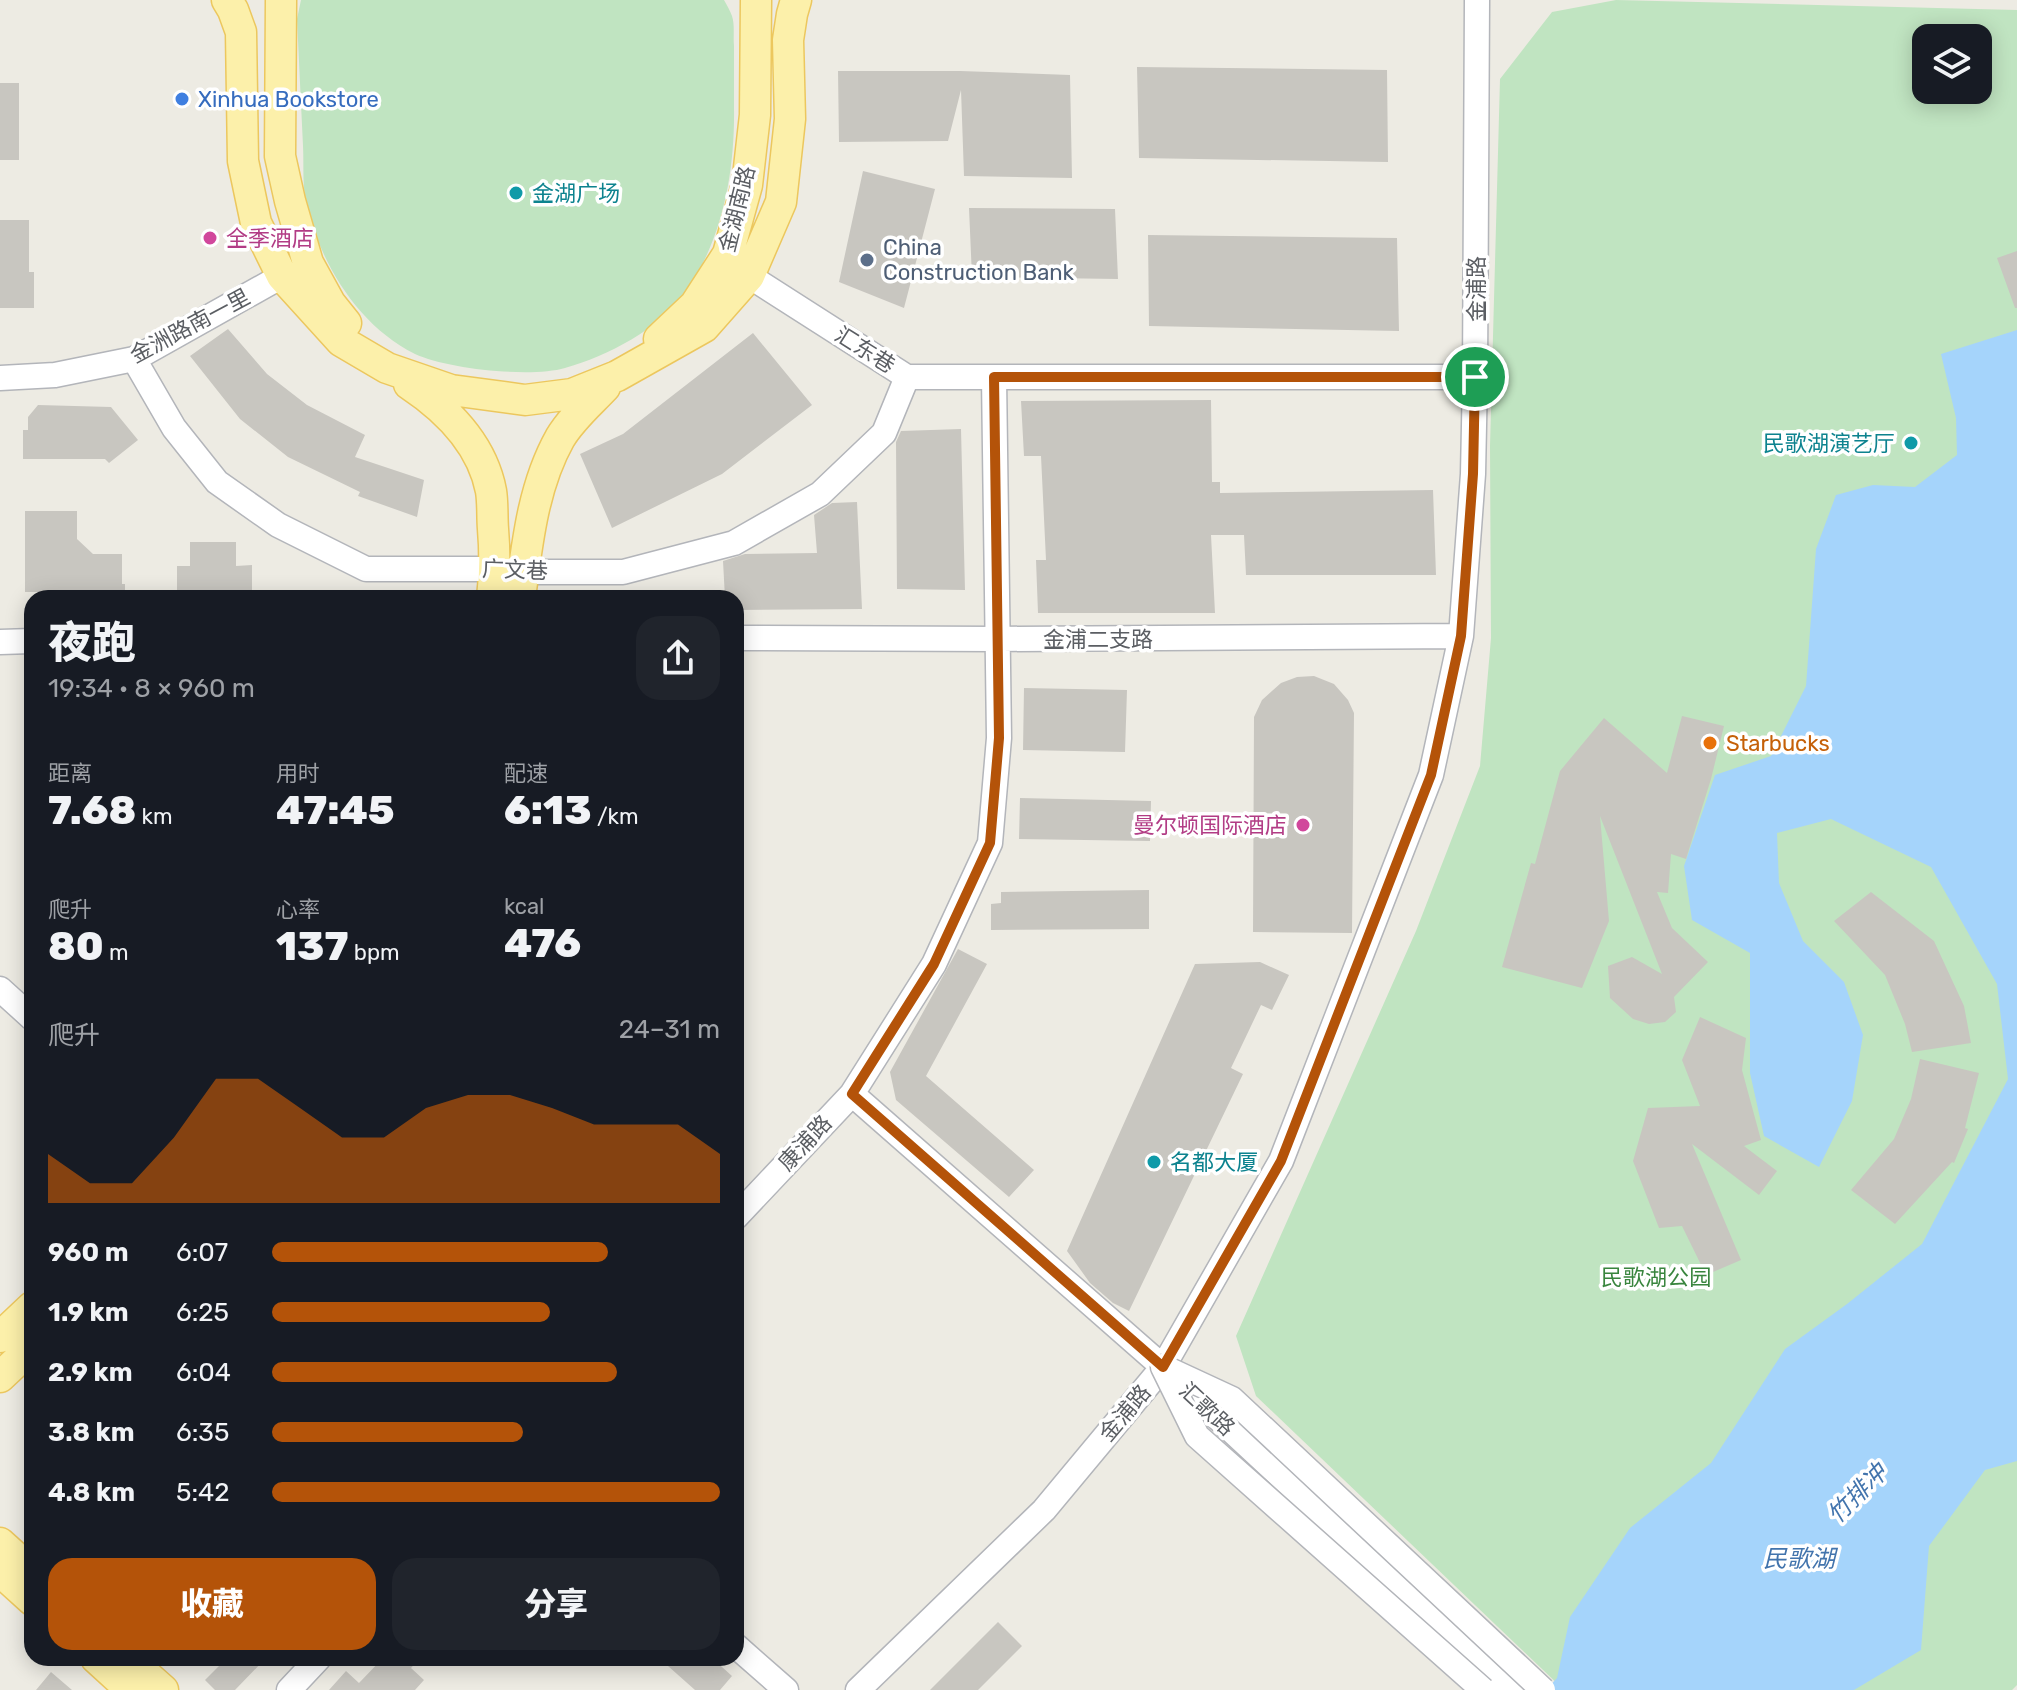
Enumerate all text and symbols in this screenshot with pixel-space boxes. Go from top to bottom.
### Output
map controls [1912,24,1992,104]
button: layers [1912,24,1992,104]
place label: Xinhua Bookstore [198,86,379,113]
marker: Xinhua Bookstore [173,90,191,108]
street label: 金湖南路 [713,163,761,255]
place label: 金湖广场 [532,180,620,207]
marker: 金湖广场 [507,184,525,202]
place label: 全季酒店 [226,225,314,252]
marker: 全季酒店 [201,229,219,247]
place label: China Construction Bank [883,234,1075,286]
marker: China Construction Bank [858,251,876,269]
street label: 金浦路 [1463,256,1490,322]
street label: 金洲路南一里 [125,283,255,369]
street label: 汇东巷 [830,321,900,379]
pin [1441,343,1509,411]
icon: arrive [1453,355,1497,399]
place label: 民歌湖演艺厅 [1763,430,1895,457]
marker: 民歌湖演艺厅 [1902,434,1920,452]
street label: 广文巷 [482,555,548,585]
button: share [636,616,720,700]
text: 夜跑 [48,617,136,669]
street label: 金浦二支路 [1043,626,1153,653]
text: 19:34 · 8 × 960 m [48,673,255,704]
place label: Starbucks [1726,730,1830,757]
marker: Starbucks [1701,734,1719,752]
text: 距离 [48,760,92,787]
text: 用时 [276,760,320,787]
text: 配速 [504,760,548,787]
text: 7.68 [48,787,136,834]
text: 47:45 [276,787,395,834]
text: 6:13 [504,787,592,834]
text: km [136,803,173,830]
text: /km [592,803,638,830]
place label: 曼尔顿国际酒店 [1133,812,1287,839]
marker: 曼尔顿国际酒店 [1294,816,1312,834]
text: kcal [504,893,544,920]
text: 爬升 [48,896,92,923]
text: 心率 [276,896,320,923]
text: 476 [504,920,581,967]
text: 80 [48,923,104,970]
text: 137 [276,923,348,970]
text: m [104,939,129,966]
text: bpm [348,939,400,966]
text: 24–31 m [619,1014,720,1045]
text: 爬升 [48,1020,100,1051]
street label: 康浦路 [773,1110,837,1176]
place label: 名都大厦 [1170,1149,1258,1176]
marker: 名都大厦 [1145,1153,1163,1171]
text: 960 m [48,1237,129,1268]
text: 6:07 [176,1237,228,1268]
park label: 民歌湖公园 [1601,1264,1711,1291]
text: 1.9 km [48,1297,129,1328]
text: 6:25 [176,1297,229,1328]
text: 2.9 km [48,1357,132,1388]
text: 6:04 [176,1357,231,1388]
street label: 汇歌路 [1174,1377,1240,1441]
street label: 金浦路 [1093,1379,1157,1447]
text: 3.8 km [48,1417,135,1448]
text: 6:35 [176,1417,229,1448]
water label: 竹排冲 [1822,1457,1894,1529]
text: 4.8 km [48,1477,135,1508]
text: 5:42 [176,1477,230,1508]
water label: 民歌湖 [1763,1545,1839,1573]
button: 收藏 [48,1558,376,1650]
button: 分享 [392,1558,720,1650]

